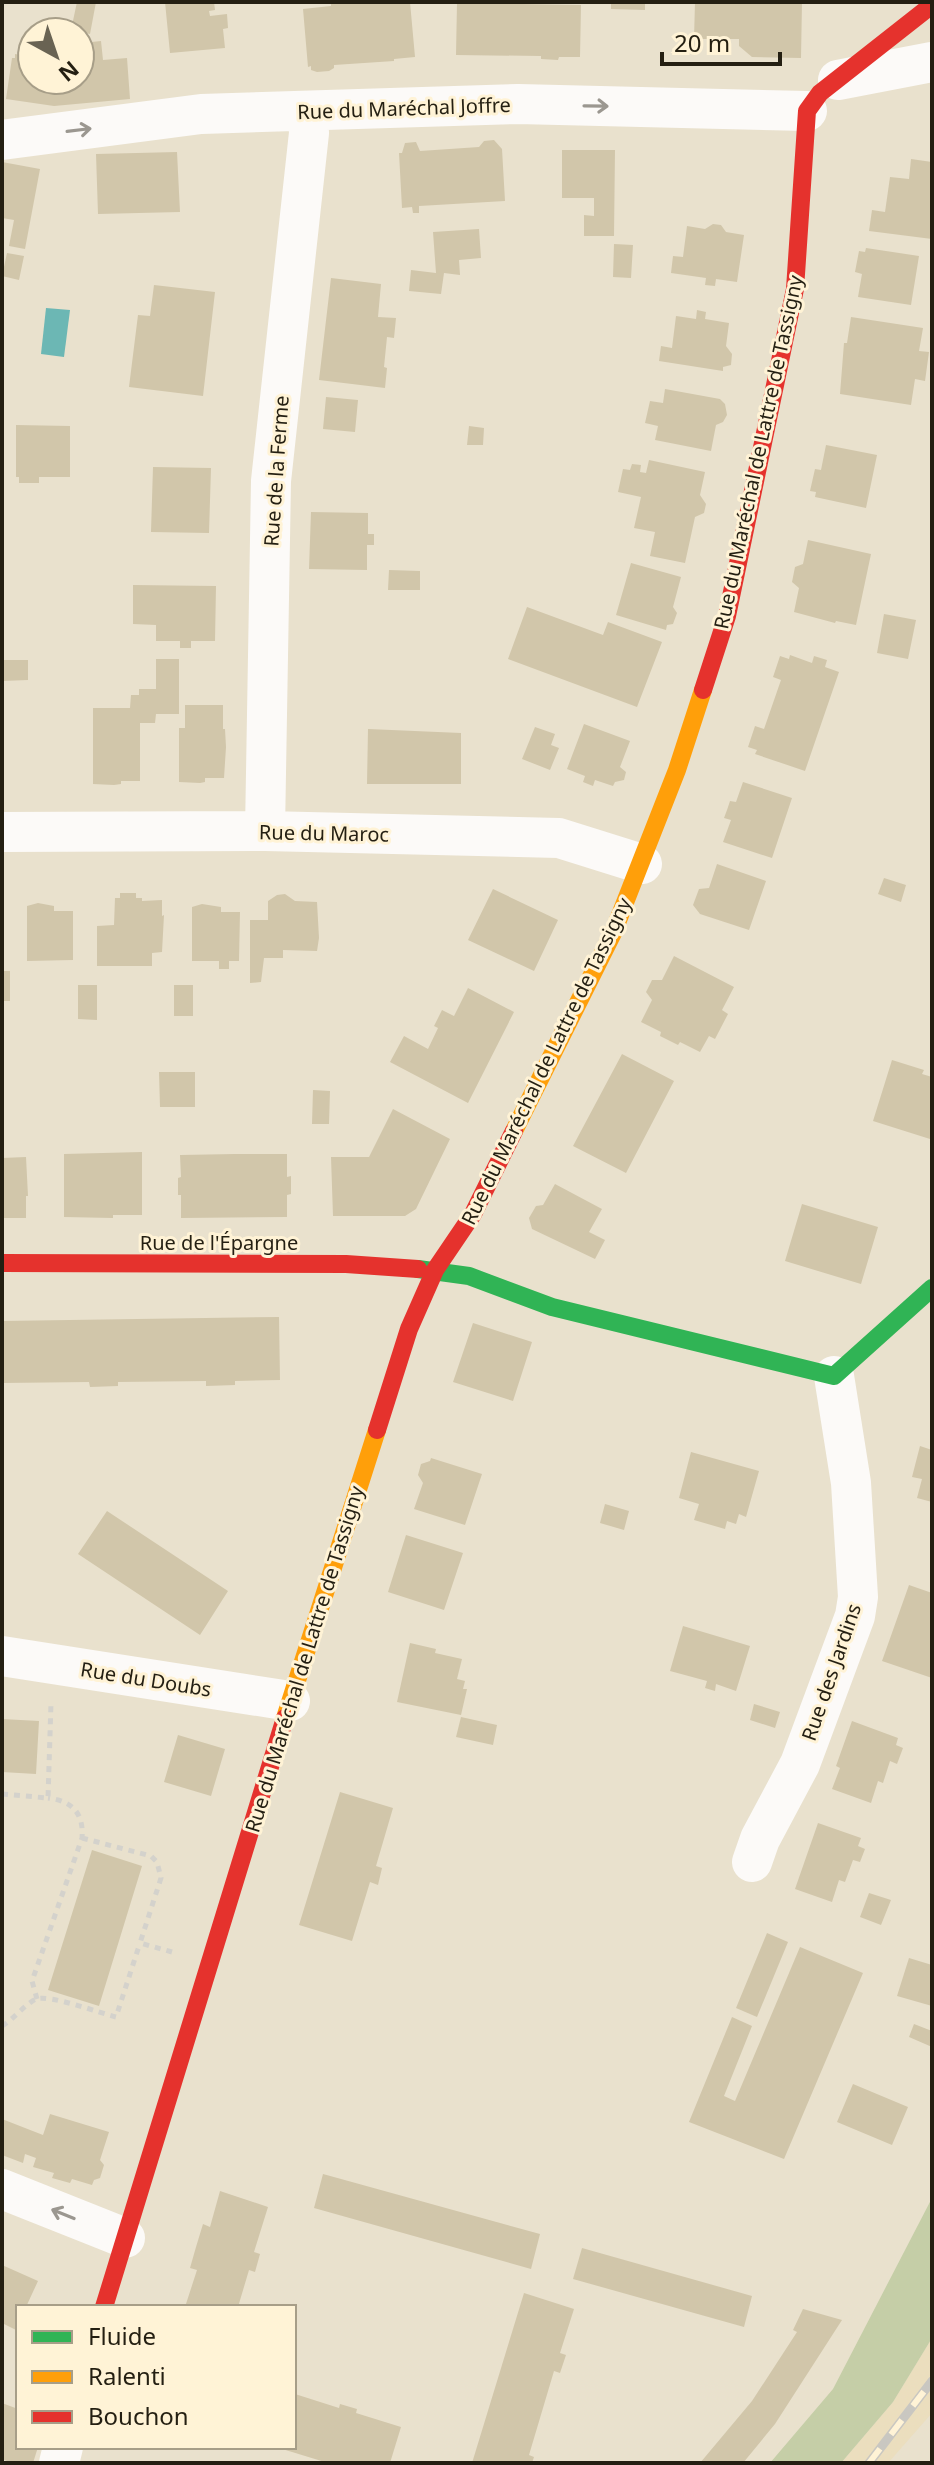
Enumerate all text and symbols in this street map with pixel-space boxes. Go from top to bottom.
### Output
north arrow [16,16,96,96]
scale bar [662,16,780,66]
text: 20 m [674,26,730,59]
text: N [53,55,86,89]
street label: Rue du Maréchal Joffre [297,91,511,125]
one-way arrow [582,98,609,113]
one-way arrow [65,122,92,137]
street label: Rue du Maréchal de Lattre de Tassigny [707,272,809,631]
street label: Rue de la Ferme [257,394,295,548]
street label: Rue du Maroc [259,818,389,848]
street label: Rue du Maréchal de Lattre de Tassigny [455,892,638,1229]
street label: Rue de l'Épargne [140,1229,298,1256]
street label: Rue du Maréchal de Lattre de Tassigny [238,1482,370,1836]
street label: Rue des Jardins [795,1600,867,1744]
street label: Rue du Doubs [79,1655,213,1703]
one-way arrow [51,2206,76,2220]
legend [16,2305,296,2449]
text: Fluide [88,2319,156,2352]
text: Ralenti [88,2359,166,2392]
text: Bouchon [88,2399,189,2432]

